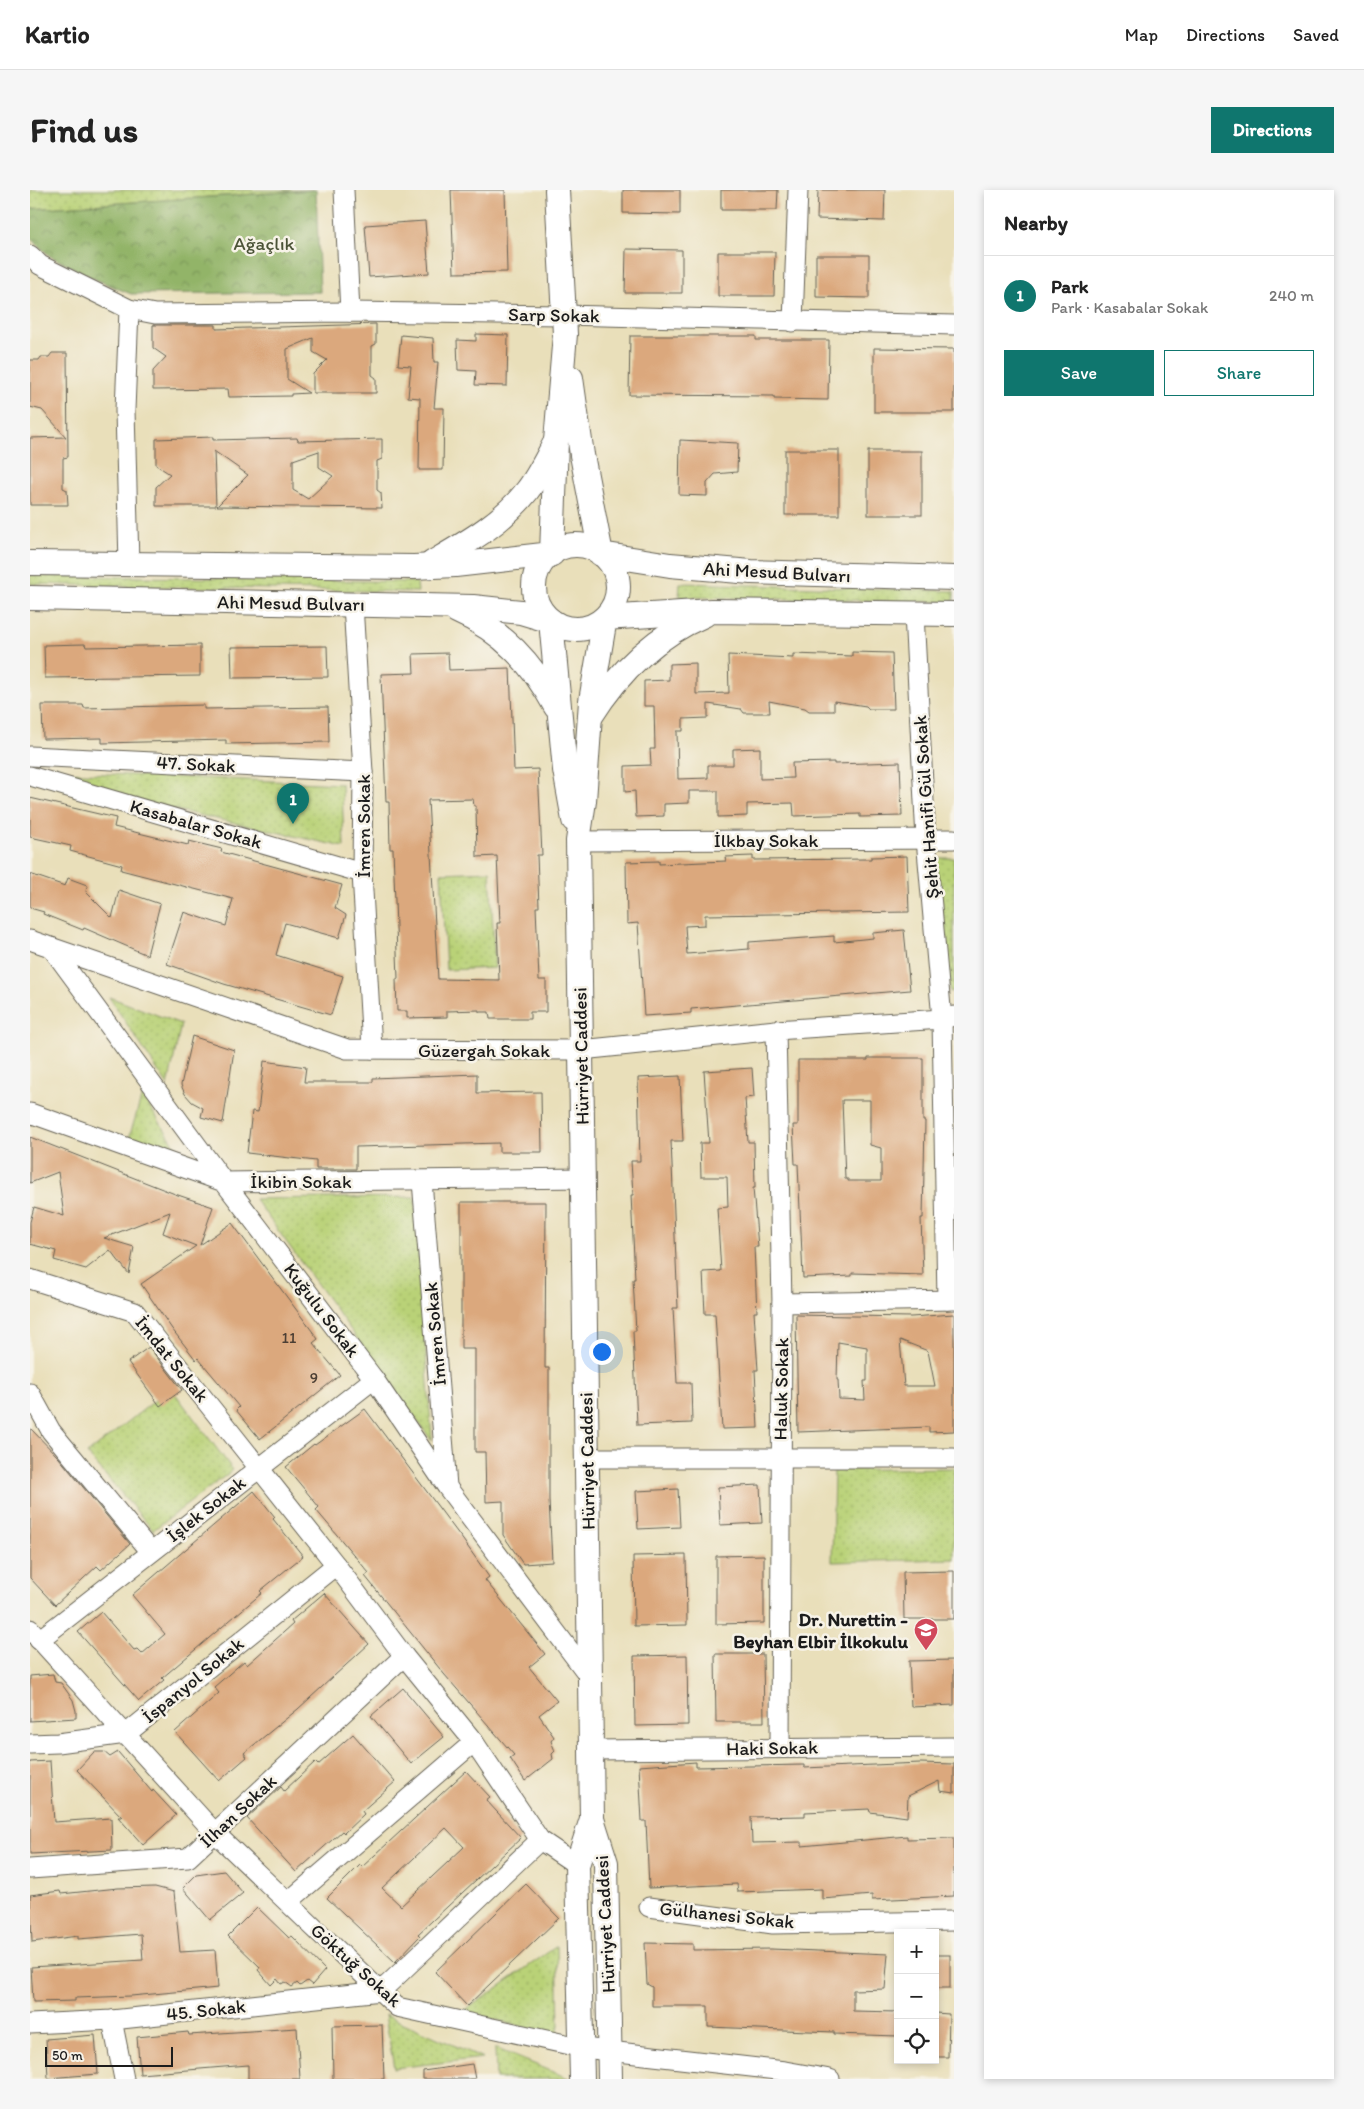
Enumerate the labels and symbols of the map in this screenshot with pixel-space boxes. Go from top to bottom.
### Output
park label: Ağaçlık [234,232,295,255]
street label: Sarp Sokak [508,303,600,327]
street label: Ahi Mesud Bulvarı [703,557,851,587]
street label: Ahi Mesud Bulvarı [217,590,365,616]
street label: Şehit Hanifi Gül Sokak [908,714,944,899]
street label: 47. Sokak [156,750,236,778]
street label: İmren Sokak [352,774,375,878]
pin: 1 [277,783,309,824]
street label: Kasabalar Sokak [127,794,265,854]
street label: İlkbay Sokak [714,829,819,852]
street label: Hürriyet Caddesi [568,987,594,1125]
street label: Güzergah Sokak [418,1039,550,1062]
street label: İkibin Sokak [250,1170,352,1193]
street label: Kuğulu Sokak [279,1258,365,1362]
street label: İmren Sokak [419,1281,451,1387]
street label: İmdat Sokak [130,1311,214,1407]
house number: 11 [282,1328,297,1347]
street label: Haluk Sokak [769,1337,793,1441]
your location [589,1339,615,1365]
house number: 9 [310,1368,318,1387]
street label: Hürriyet Caddesi [574,1392,600,1530]
street label: İşlek Sokak [162,1471,250,1547]
place label: Dr. Nurettin - Beyhan Elbir İlkokulu [733,1608,908,1653]
school or university icon: Dr. Nurettin - Beyhan Elbir İlkokulu [913,1617,939,1651]
street label: İspanyol Sokak [138,1632,248,1728]
street label: Haki Sokak [726,1736,818,1760]
street label: İlhan Sokak [195,1769,281,1852]
street label: Hürriyet Caddesi [590,1855,620,1993]
street label: Gülhanesi Sokak [659,1896,796,1934]
street label: Göktuğ Sokak [306,1918,406,2012]
street label: 45. Sokak [165,1994,247,2026]
scale bar [45,2044,172,2067]

